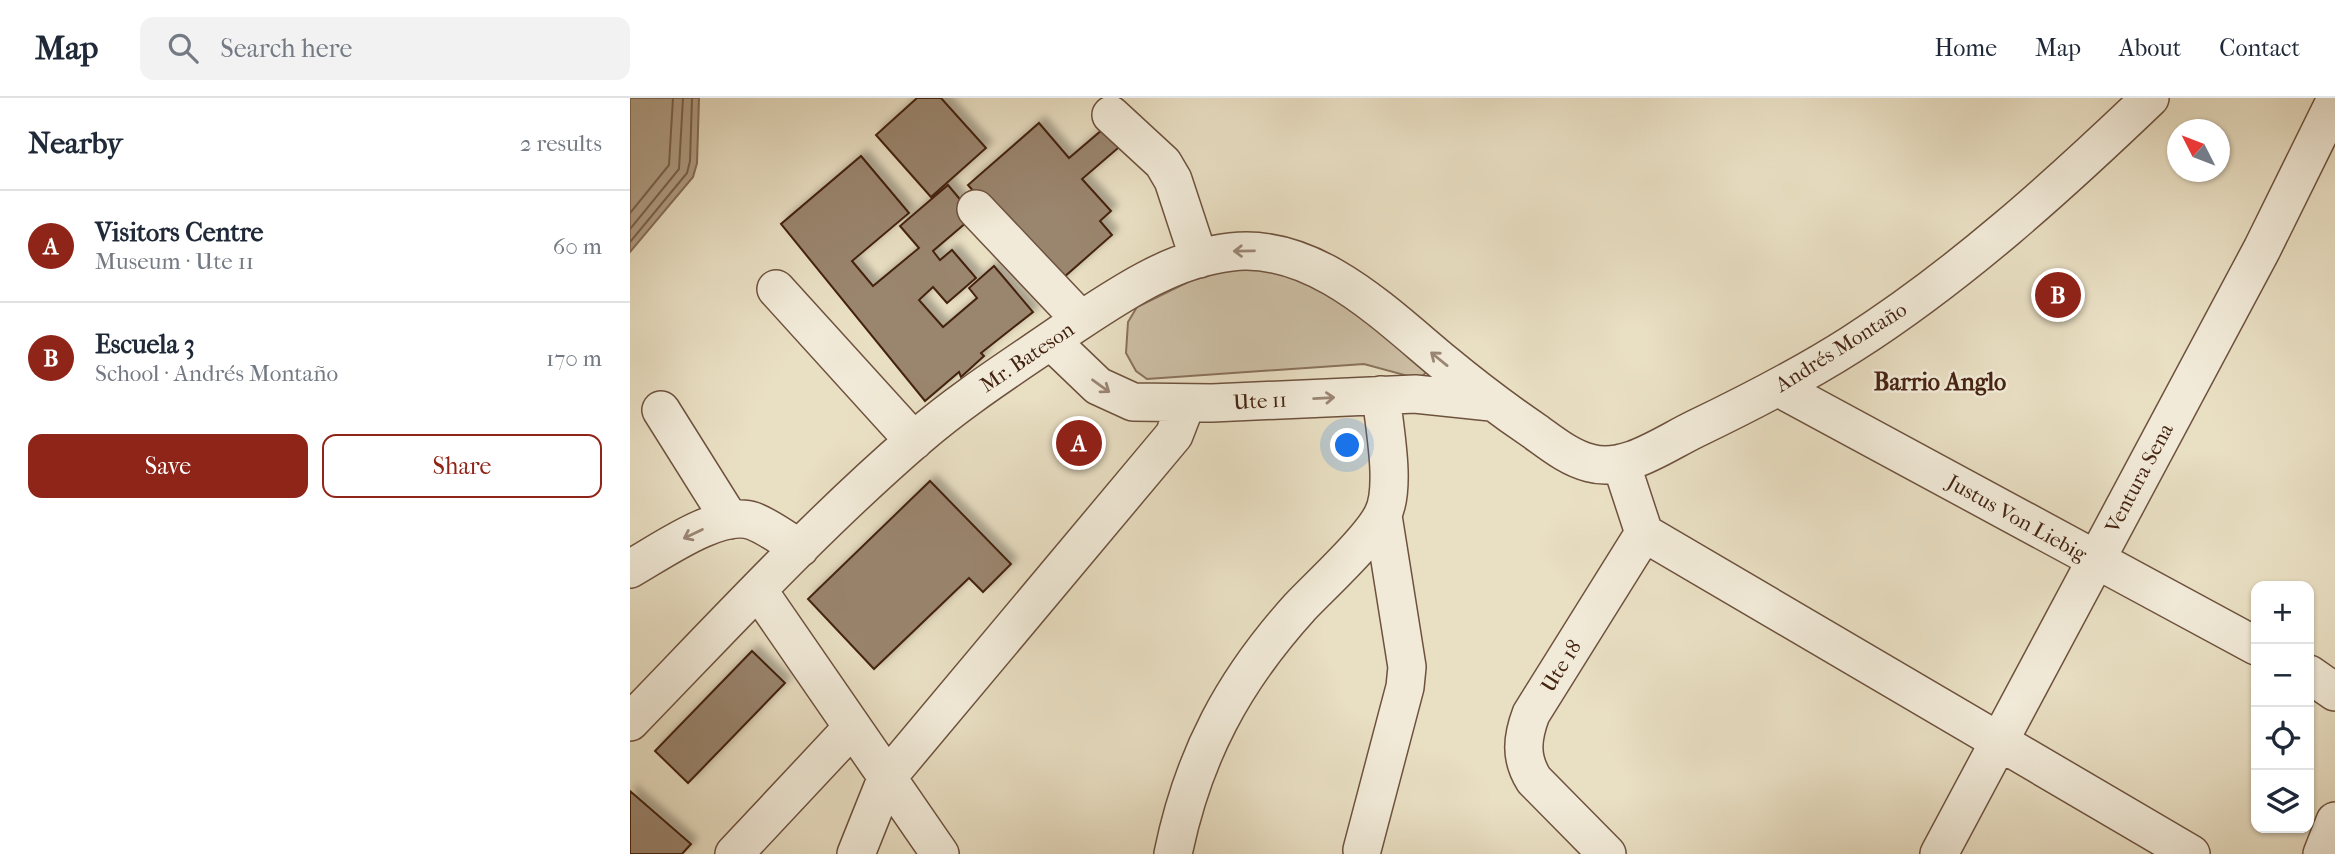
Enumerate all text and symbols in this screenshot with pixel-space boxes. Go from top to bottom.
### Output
search box [140,17,630,80]
text: Map [35,29,98,68]
icon: search [164,29,202,67]
text: Search here [220,33,352,64]
text: Home [1935,34,1997,62]
text: Map [2035,34,2081,62]
text: About [2119,34,2181,62]
text: Contact [2219,34,2300,62]
north arrow [2167,119,2230,182]
text: Nearby [28,126,123,161]
text: 2 results [520,130,602,157]
text: Visitors Centre [95,217,263,248]
text: A [44,233,58,260]
text: 60 m [553,233,602,260]
one-way arrow [1232,245,1255,258]
text: Museum · Ute 11 [95,248,254,275]
pin: B [2035,269,2081,321]
street label: Andrés Montaño [1770,297,1911,397]
street label: Mr. Bateson [976,317,1078,397]
text: Escuela 3 [95,329,195,360]
text: B [44,345,58,372]
text: 170 m [546,345,602,372]
one-way arrow [1430,351,1448,366]
text: School · Andrés Montaño [95,360,338,387]
district label: Barrio Anglo [1874,368,2006,396]
one-way arrow [1091,379,1110,394]
street label: Ute 11 [1233,388,1287,414]
one-way arrow [1313,391,1336,404]
pin: A [1056,417,1102,469]
street label: Ventura Sena [2100,419,2178,538]
your location [1330,428,1364,462]
button: Save [28,434,308,498]
button: Share [322,434,602,498]
street label: Justus Von Liebig [1941,469,2092,567]
one-way arrow [683,528,704,542]
map controls [2251,581,2314,833]
button: + [2251,581,2314,644]
street label: Ute 18 [1536,636,1586,696]
button: − [2251,644,2314,707]
button: locate [2251,707,2314,770]
button: layers [2251,770,2314,833]

